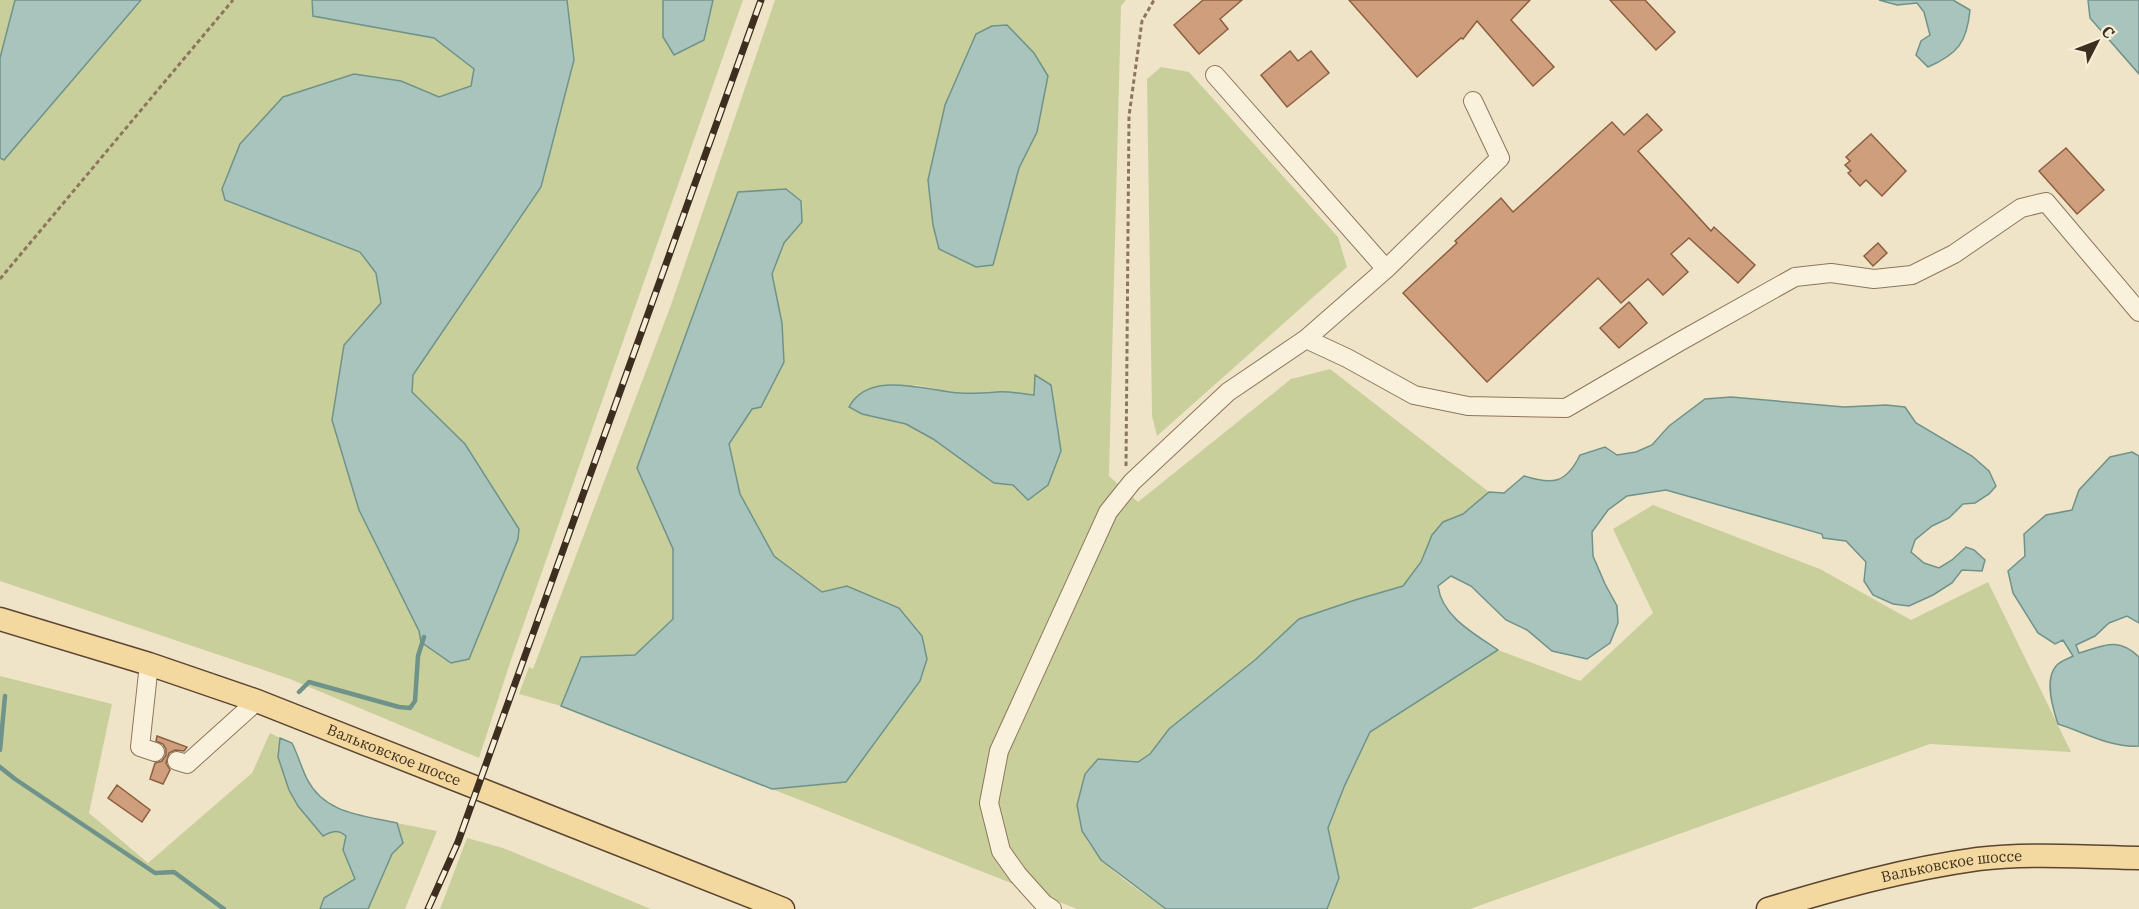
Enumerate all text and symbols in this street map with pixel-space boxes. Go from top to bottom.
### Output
north arrow [2067,12,2127,72]
text: С [2097,21,2119,43]
street label: Вальковское шоссе [324,720,464,790]
street label: Вальковское шоссе [1879,846,2022,886]

